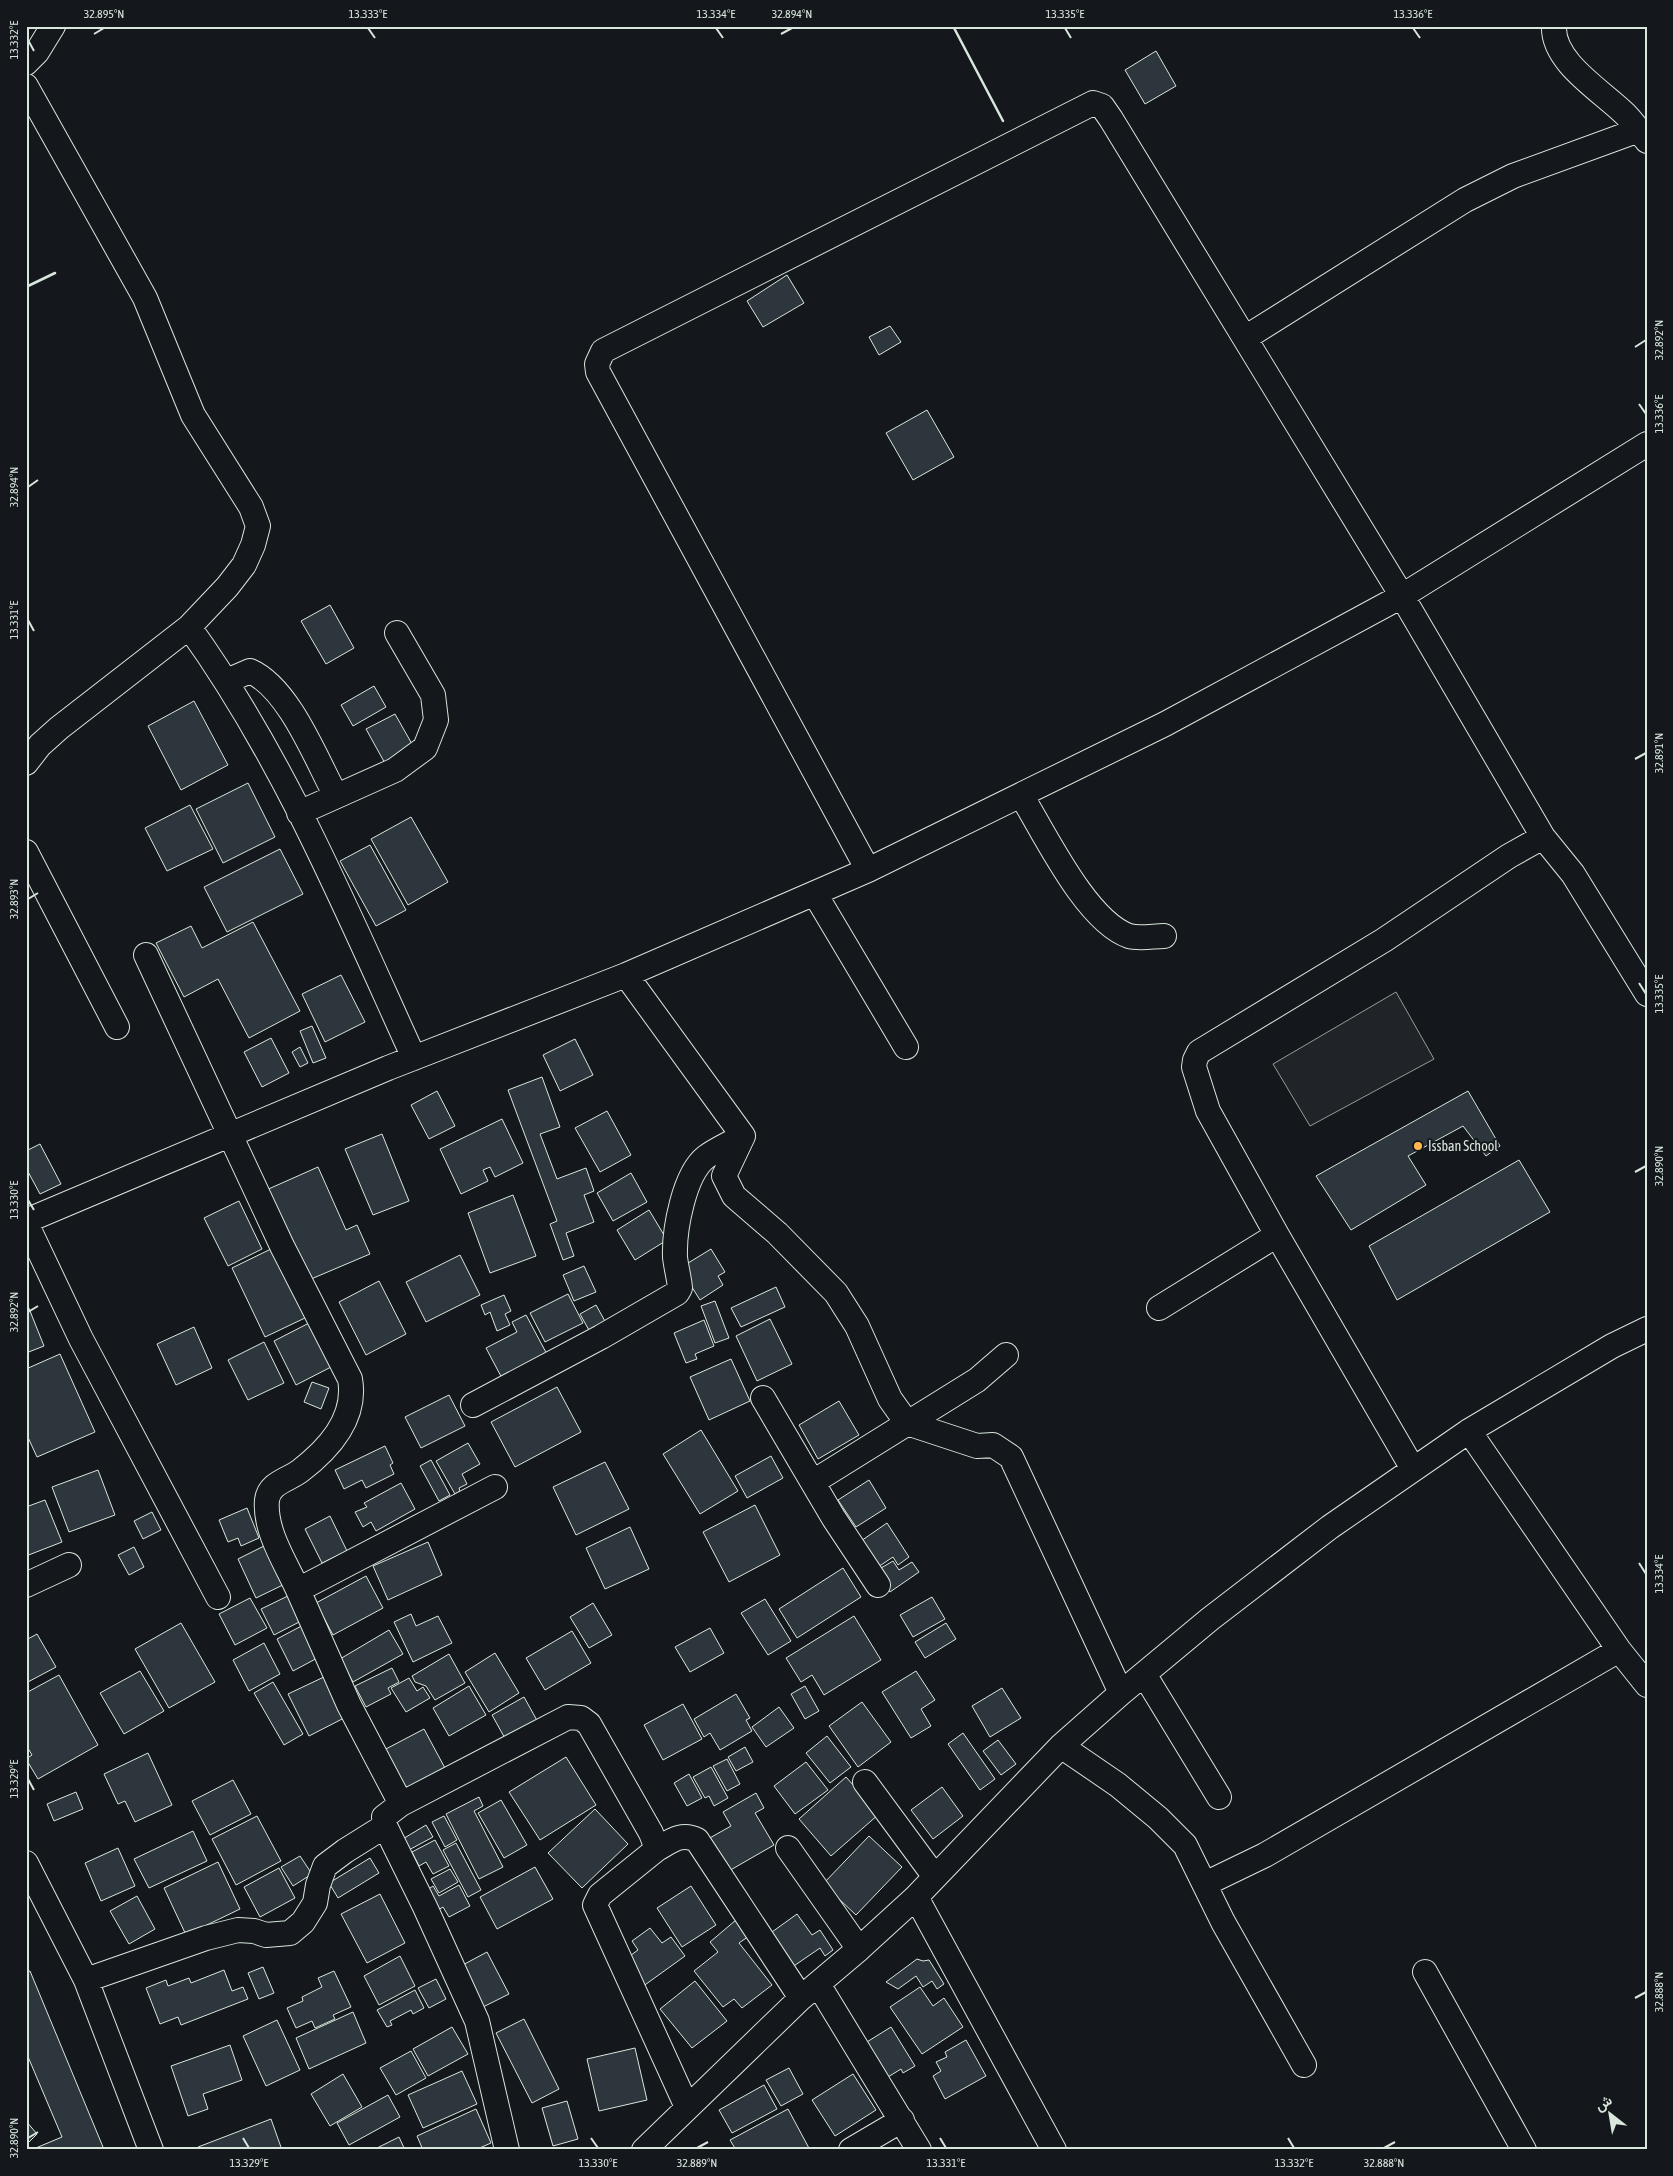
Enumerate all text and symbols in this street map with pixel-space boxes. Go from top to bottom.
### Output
text: 32.895°N [84,7,124,21]
text: 13.333°E [349,7,387,21]
text: 13.334°E [697,7,735,21]
text: 32.894°N [772,7,812,21]
text: 13.335°E [1046,7,1084,21]
text: 13.336°E [1394,7,1432,21]
text: 13.332°E [7,21,21,59]
text: 32.892°N [1652,320,1666,360]
text: 13.336°E [1652,395,1666,433]
text: 32.894°N [7,467,21,507]
text: 13.331°E [7,601,21,639]
text: 32.891°N [1652,733,1666,773]
text: 32.893°N [7,879,21,919]
text: 13.335°E [1652,975,1666,1013]
place label: Issban School [1428,1138,1498,1154]
marker: Issban School [1412,1140,1424,1152]
text: 32.890°N [1652,1146,1666,1186]
text: 13.330°E [7,1181,21,1219]
text: 32.892°N [7,1292,21,1332]
text: 13.334°E [1652,1555,1666,1593]
text: 13.329°E [7,1760,21,1798]
text: 32.888°N [1652,1972,1666,2012]
north arrow [1586,2088,1636,2138]
text: ش [1592,2092,1615,2115]
text: 32.890°N [7,2118,21,2158]
text: 13.329°E [230,2156,268,2170]
text: 13.330°E [579,2156,617,2170]
text: 32.889°N [677,2156,717,2170]
text: 13.331°E [927,2156,965,2170]
text: 13.332°E [1275,2156,1313,2170]
text: 32.888°N [1364,2156,1404,2170]

